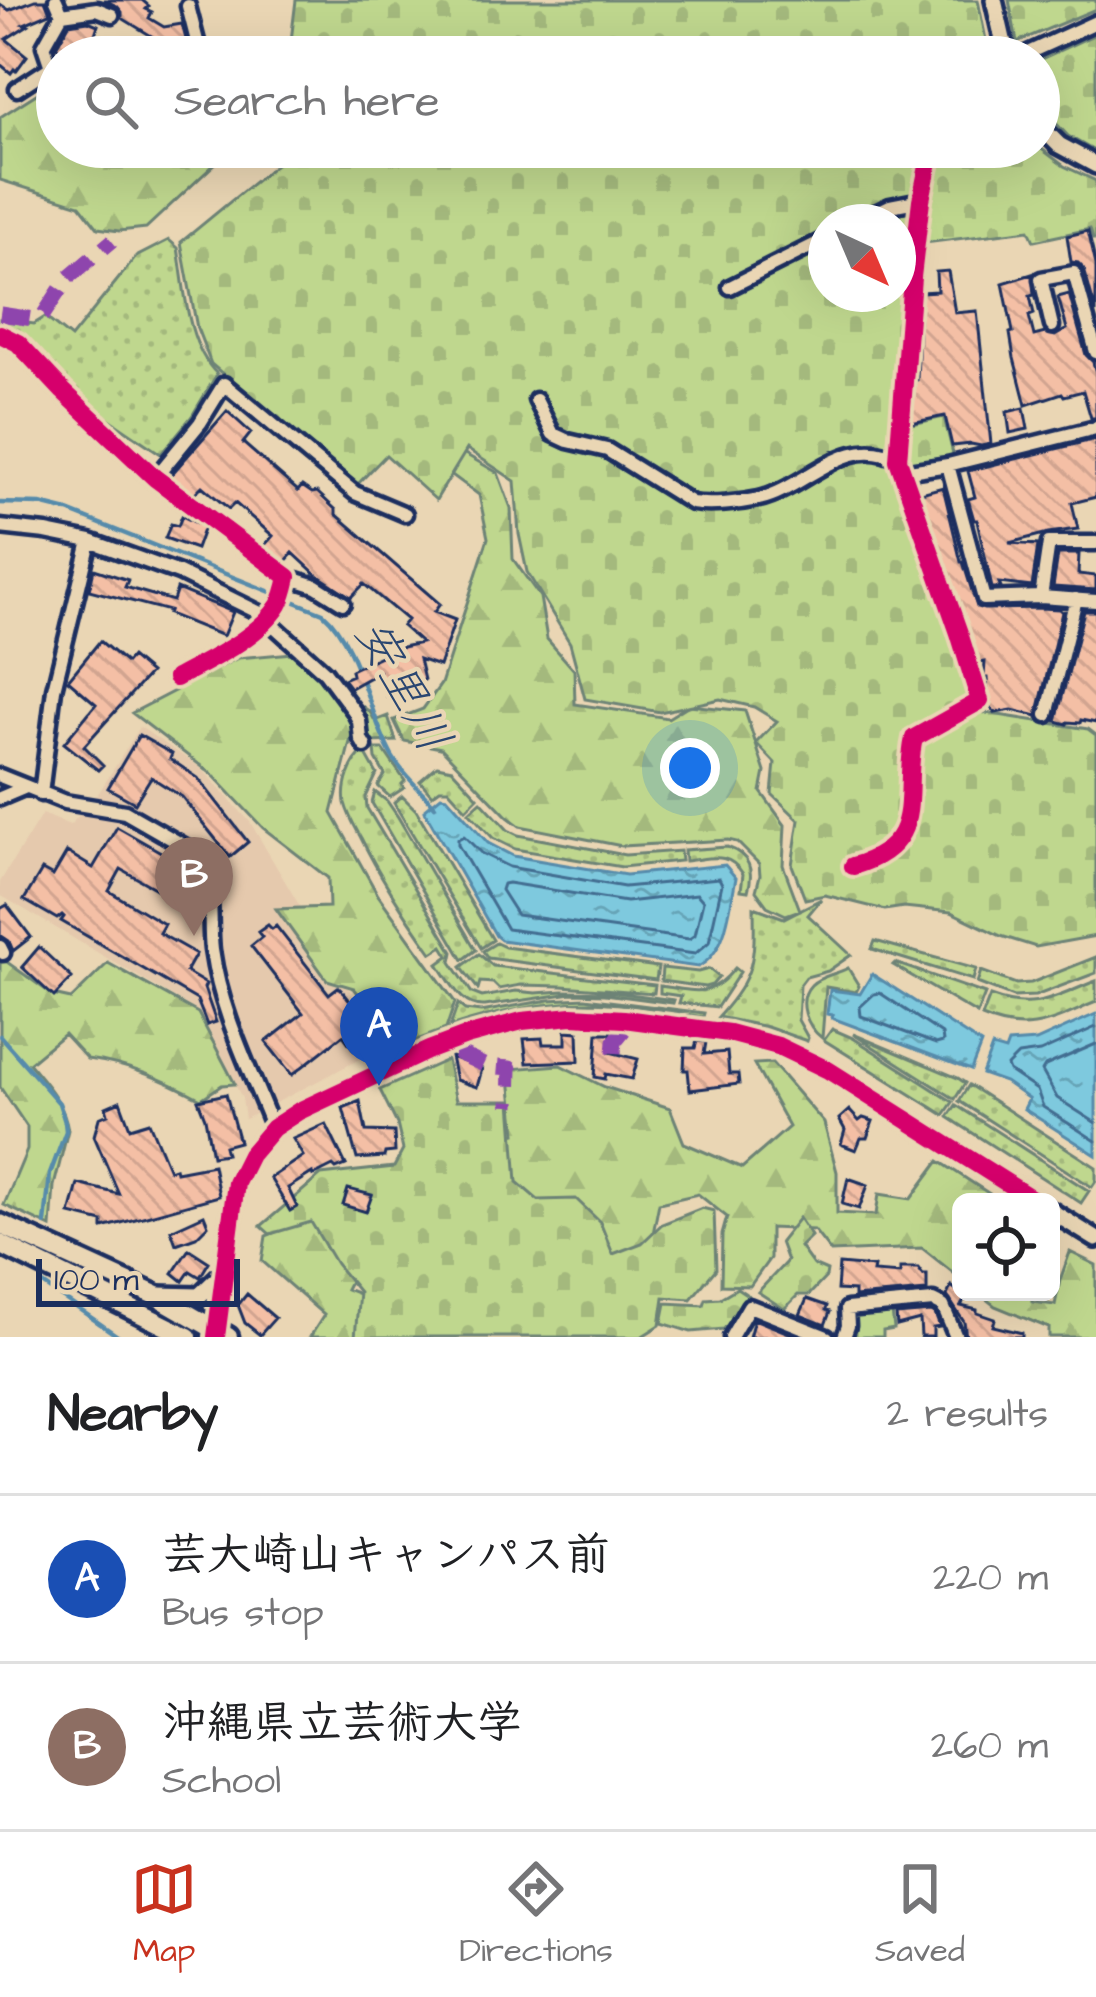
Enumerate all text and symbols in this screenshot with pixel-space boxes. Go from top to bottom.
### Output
search box [36,36,1060,168]
icon: search [78,69,144,135]
text: Search here [174,71,440,133]
north arrow [808,204,916,312]
water label: 安里川 [338,607,466,765]
your location [660,738,720,798]
pin: B [155,837,233,936]
pin: A [340,987,418,1086]
map controls [952,1193,1060,1301]
button: locate [952,1193,1060,1301]
scale bar [36,1253,240,1306]
text: 100 m [54,1257,139,1303]
text: Nearby [48,1380,218,1451]
text: 2 results [887,1388,1048,1442]
text: 芸大崎山キャンパス前 [162,1525,610,1587]
text: A [75,1552,99,1606]
text: 220 m [933,1552,1048,1606]
text: Bus stop [162,1587,324,1641]
text: 沖縄県立芸術大学 [162,1693,522,1755]
text: B [73,1720,101,1774]
text: 260 m [931,1720,1048,1774]
text: School [162,1755,281,1809]
tab: Map [131,1856,197,1974]
tab: Directions [459,1856,613,1974]
tab: Saved [875,1856,965,1974]

